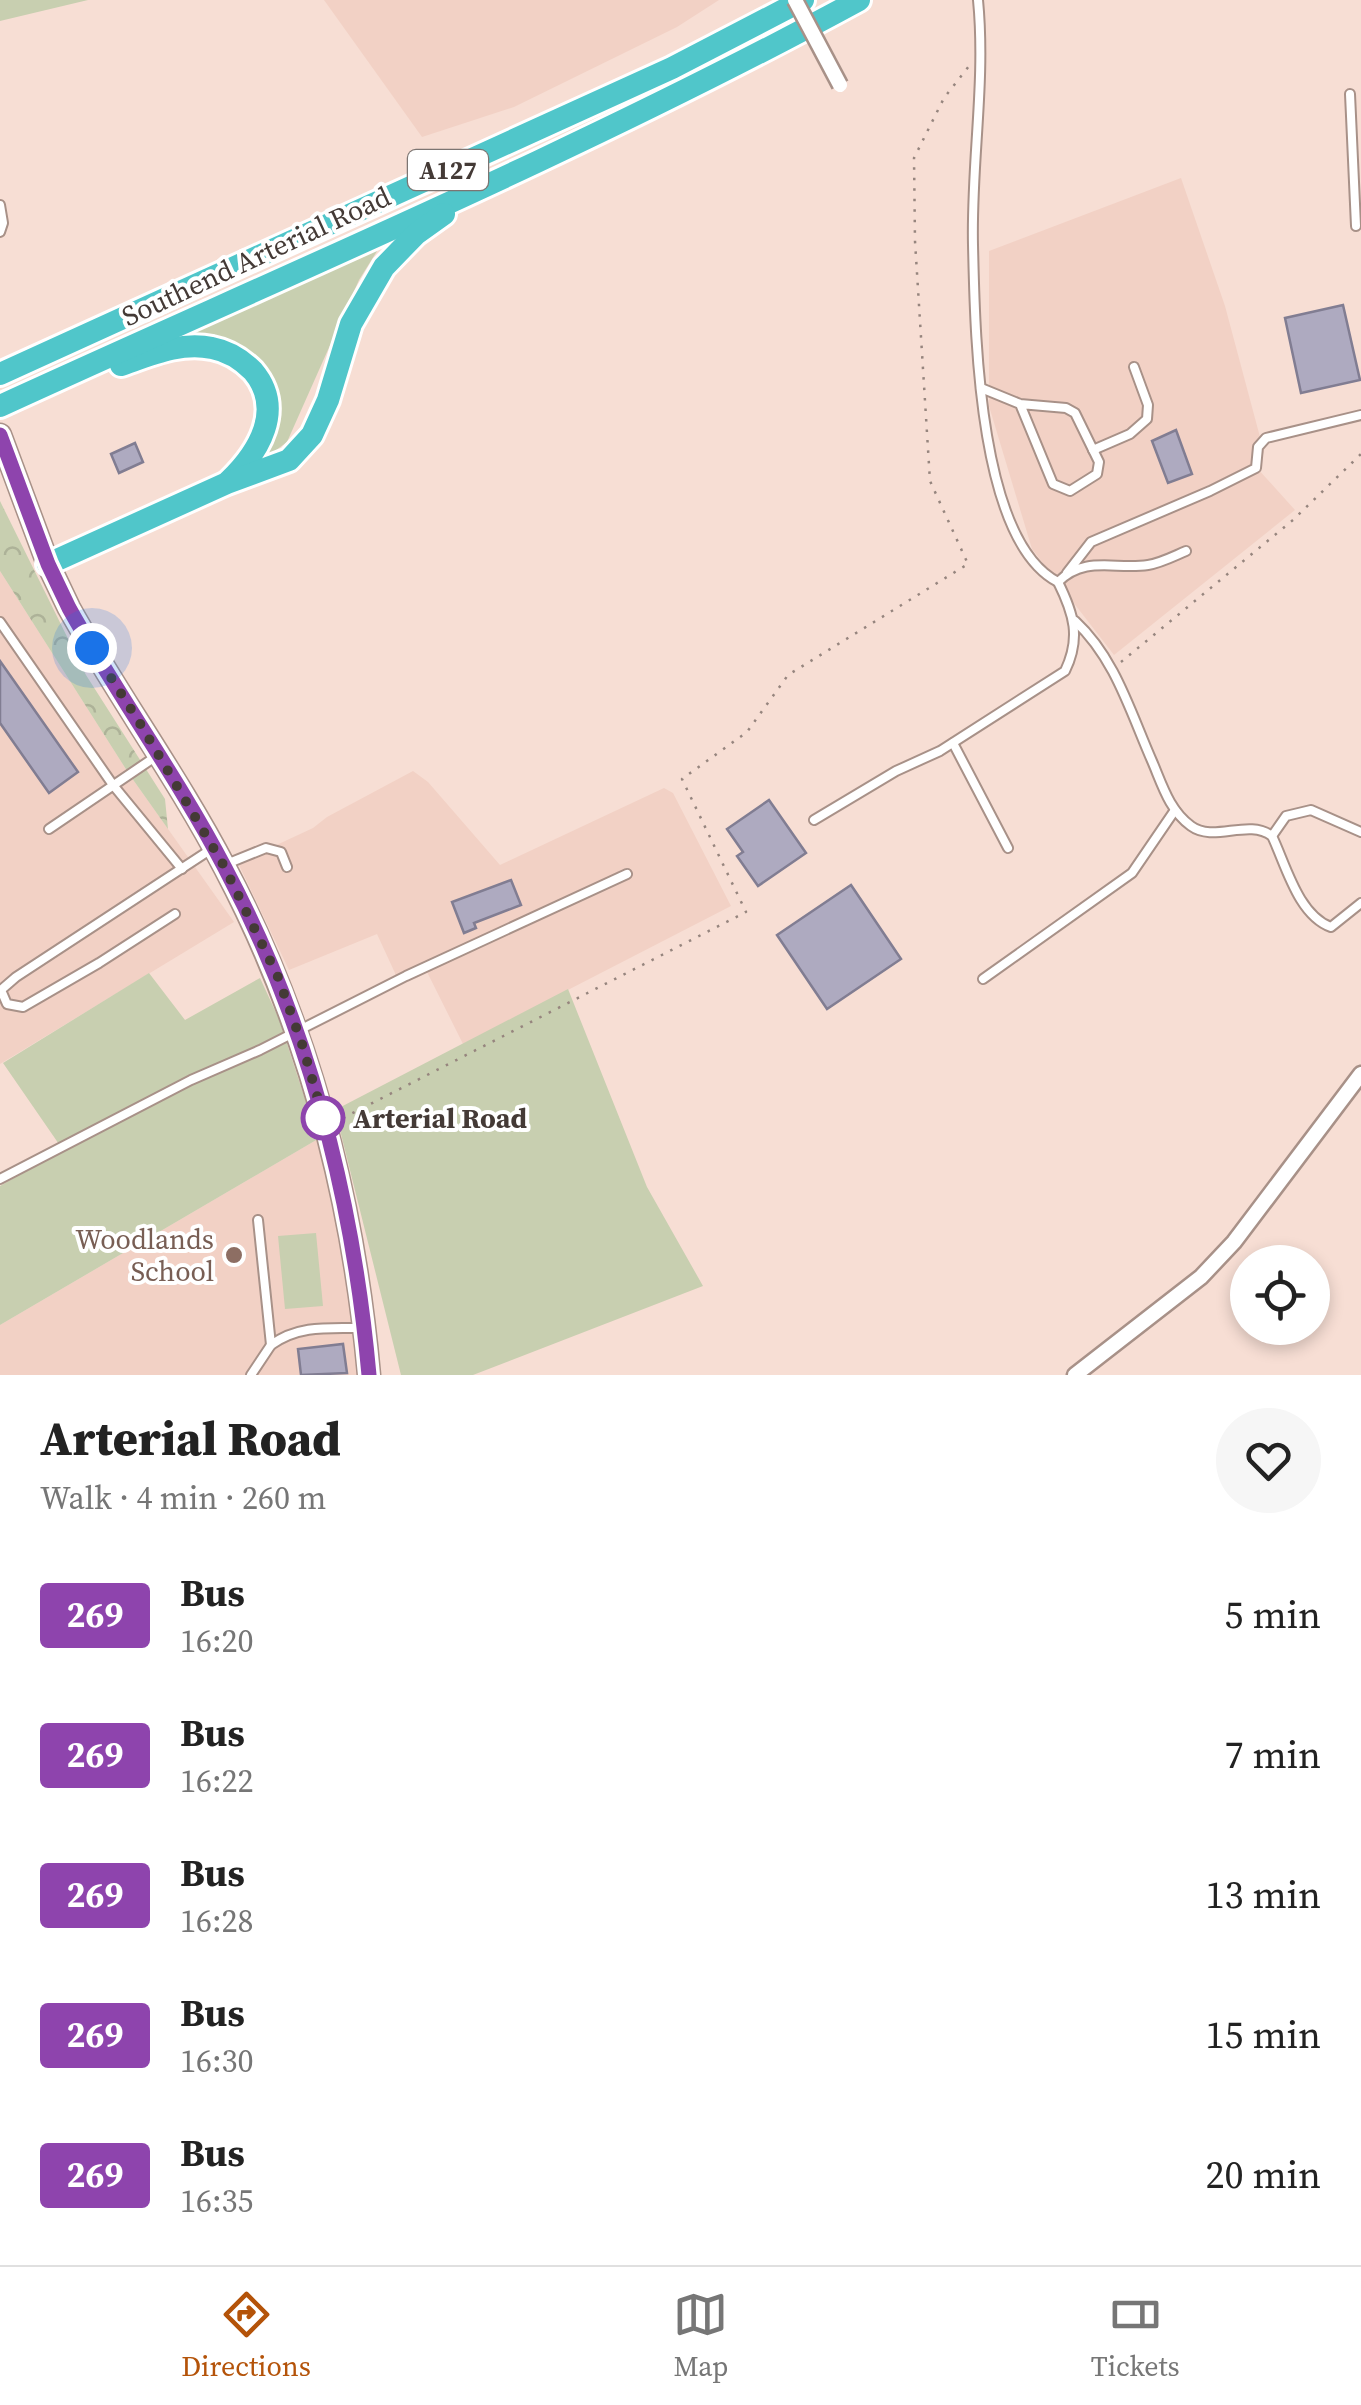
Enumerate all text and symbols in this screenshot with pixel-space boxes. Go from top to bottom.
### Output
road number: A127 [408,150,488,190]
street label: Southend Arterial Road [115,177,397,335]
your location [67,623,117,673]
marker: Arterial Road [302,1097,344,1139]
place label: Arterial Road [353,1099,527,1137]
place label: Woodlands School [75,1220,214,1290]
marker: Woodlands School [223,1244,245,1266]
map controls [1230,1245,1330,1345]
button: locate [1230,1245,1330,1345]
text: Arterial Road [40,1405,341,1471]
button: heart [1216,1408,1321,1513]
text: Walk · 4 min · 260 m [40,1476,326,1520]
text: Bus [180,1567,245,1619]
text: 5 min [1225,1589,1321,1641]
text: 269 [67,1591,123,1639]
text: 16:20 [180,1619,254,1663]
text: Bus [180,1707,245,1759]
text: 7 min [1225,1729,1321,1781]
text: 269 [67,1731,123,1779]
text: 16:22 [180,1759,254,1803]
text: Bus [180,1847,245,1899]
text: 13 min [1206,1869,1321,1921]
text: 269 [67,1871,123,1919]
text: 16:28 [180,1899,254,1943]
text: Bus [180,1987,245,2039]
text: 15 min [1206,2009,1321,2061]
text: 269 [67,2011,123,2059]
text: 16:30 [180,2039,254,2083]
text: Bus [180,2127,245,2179]
text: 20 min [1206,2149,1321,2201]
text: 269 [67,2151,123,2199]
text: 16:35 [180,2179,254,2223]
tab: Directions [181,2287,311,2385]
tab: Map [673,2287,728,2385]
tab: Tickets [1091,2287,1180,2385]

